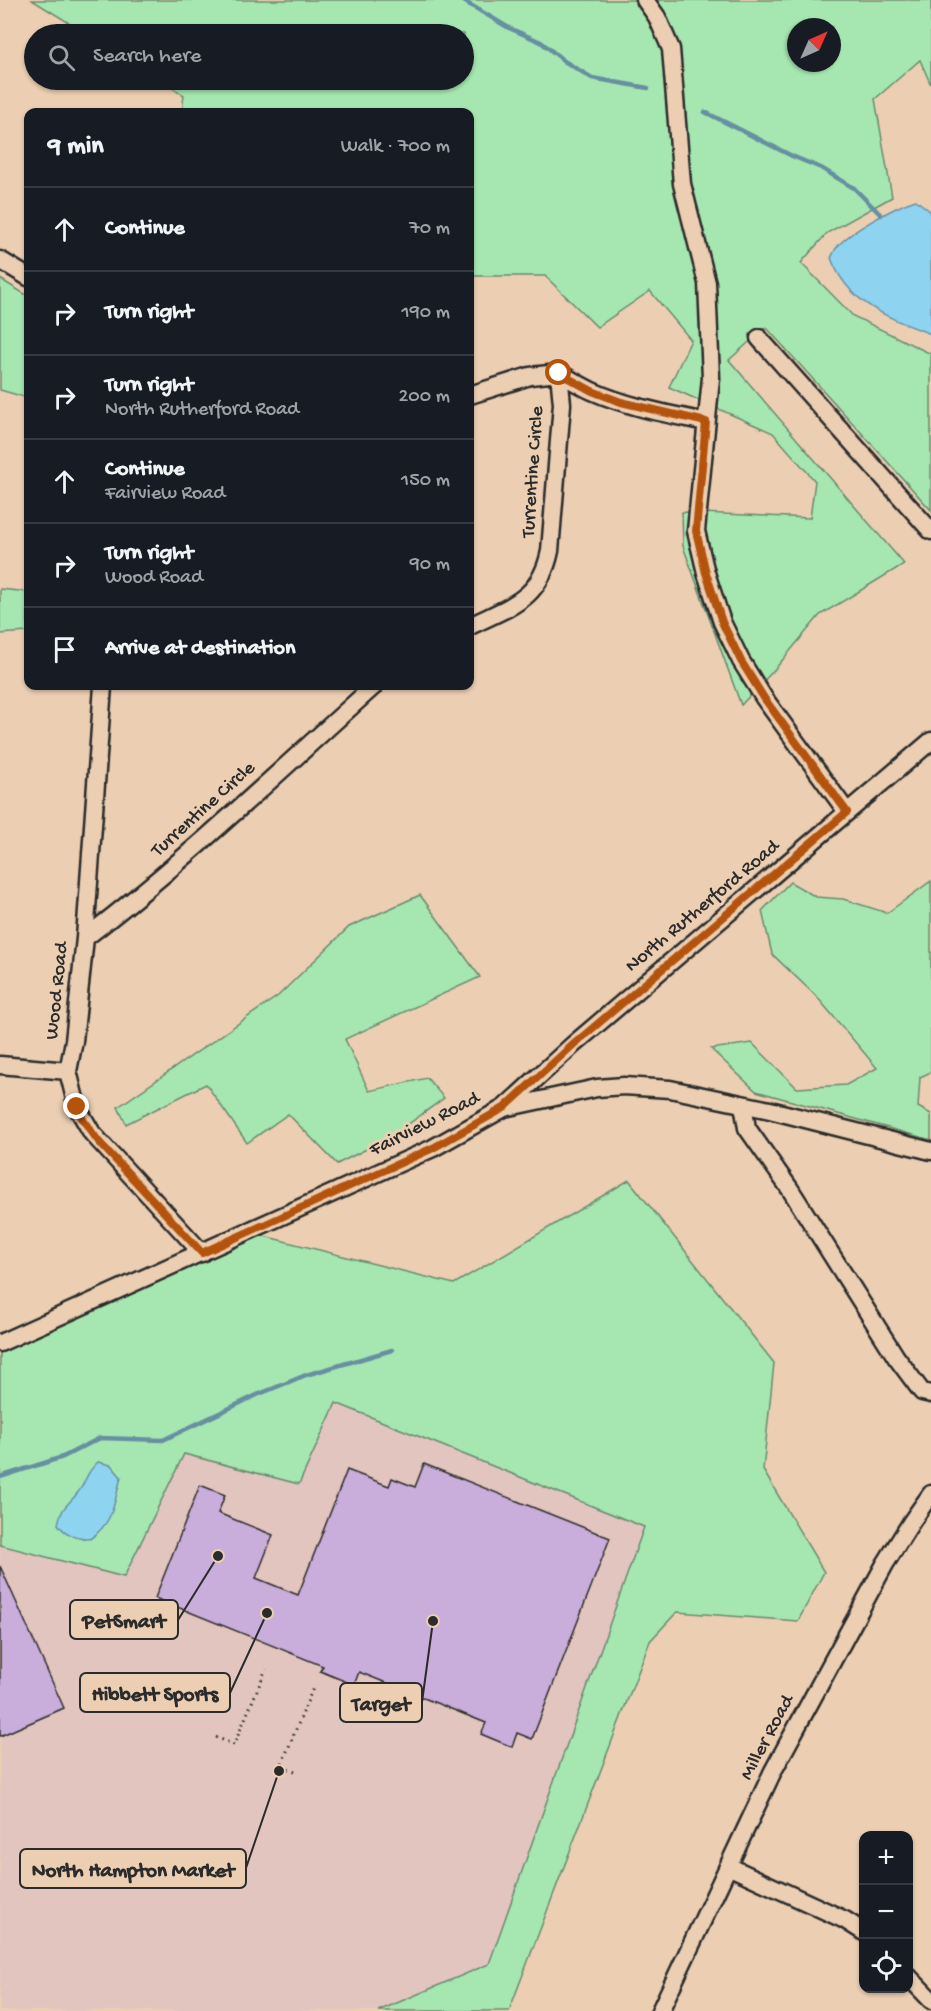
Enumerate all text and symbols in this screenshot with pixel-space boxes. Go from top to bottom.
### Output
north arrow [787,18,841,72]
search box [24,24,474,90]
icon: search [45,41,78,74]
text: Search here [93,44,201,70]
text: 9 min [48,132,104,163]
text: Walk · 700 m [341,136,450,159]
icon: ahead [48,213,81,246]
text: Continue [105,216,185,242]
text: 70 m [409,218,450,241]
icon: right [48,297,81,330]
text: Turn right [105,300,193,326]
text: 190 m [402,302,450,325]
route start [545,359,571,385]
text: Turn right [105,373,193,399]
icon: right [48,381,81,414]
text: 200 m [399,386,450,409]
text: North Rutherford Road [105,399,299,422]
street label: Turrentine Circle [518,405,550,540]
text: Continue [105,457,185,483]
icon: ahead [48,465,81,498]
text: 150 m [401,470,450,493]
text: Fairview Road [105,483,225,506]
text: Turn right [105,541,193,567]
icon: right [48,549,81,582]
text: 90 m [410,554,450,577]
text: Wood Road [105,567,203,590]
icon: arrive [48,633,81,666]
text: Arrive at destination [105,636,295,662]
street label: Turrentine Circle [147,757,261,863]
street label: North Rutherford Road [621,834,786,978]
street label: Wood Road [41,939,75,1041]
street label: Fairview Road [365,1086,486,1163]
route end [63,1093,89,1119]
callout: PetSmart [70,1600,178,1639]
text: PetSmart [81,1611,168,1636]
callout: Hibbett Sports [80,1673,230,1712]
callout: Target [340,1683,422,1722]
text: Hibbett Sports [92,1684,219,1709]
street label: Miller Road [736,1690,801,1784]
text: Target [350,1694,413,1719]
map controls [859,1831,913,1993]
button: + [859,1831,913,1885]
callout: North Hampton Market [20,1849,246,1888]
text: North Hampton Market [32,1860,237,1885]
button: − [859,1885,913,1939]
button: locate [859,1939,913,1993]

